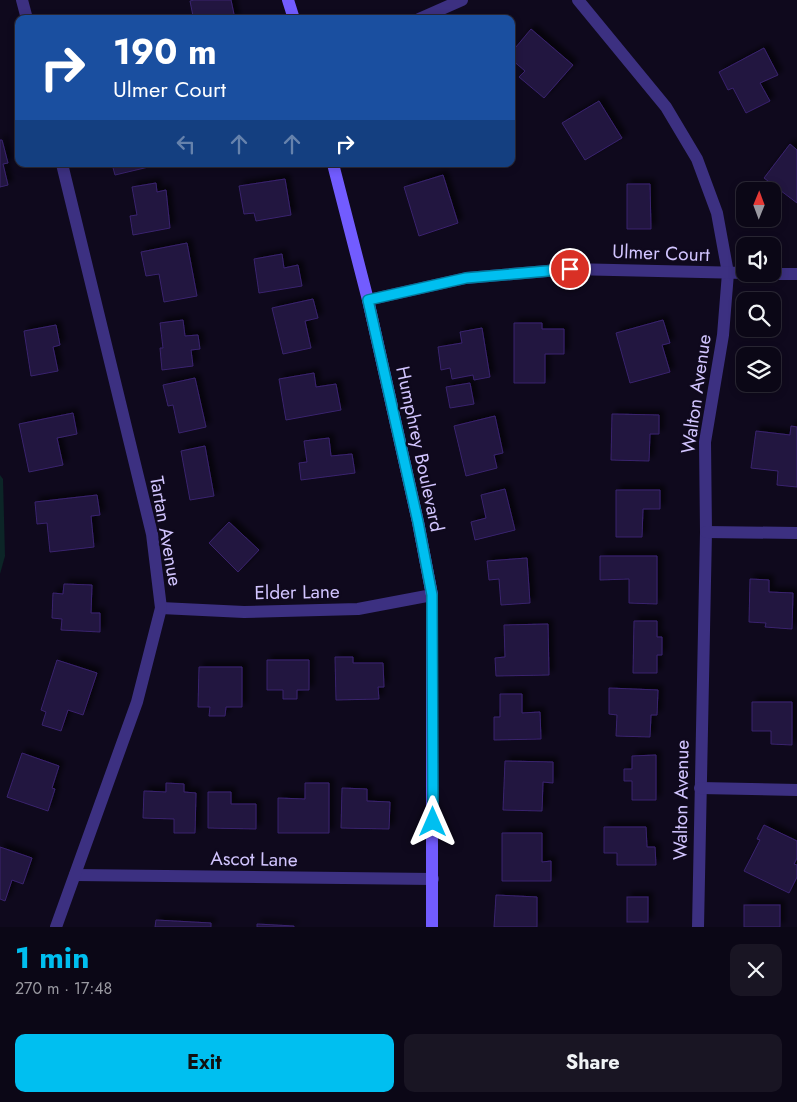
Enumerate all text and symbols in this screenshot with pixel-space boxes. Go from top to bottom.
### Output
text: 190 m [113,27,217,77]
icon: right [30,35,95,100]
text: Ulmer Court [113,73,226,105]
icon: left [172,130,200,158]
icon: ahead [225,130,253,158]
icon: ahead [278,130,306,158]
icon: right [331,130,359,158]
north arrow [736,182,781,228]
map controls [736,182,781,392]
button: sound [736,237,781,282]
street label: Ulmer Court [612,238,711,268]
pin [549,248,591,290]
icon: arrive [556,255,584,283]
button: search [736,292,781,337]
street label: Walton Avenue [674,332,718,455]
button: layers [736,347,781,392]
street label: Humphrey Boulevard [389,364,451,534]
street label: Tartan Avenue [143,474,189,588]
street label: Elder Lane [254,578,340,606]
street label: Walton Avenue [666,739,696,860]
position arrow [406,795,458,847]
street label: Ascot Lane [210,845,298,873]
text: 1 min [15,936,89,979]
button: close [730,944,782,996]
text: 270 m · 17:48 [15,977,112,1000]
button: Exit [15,1034,394,1092]
button: Share [404,1034,782,1092]

